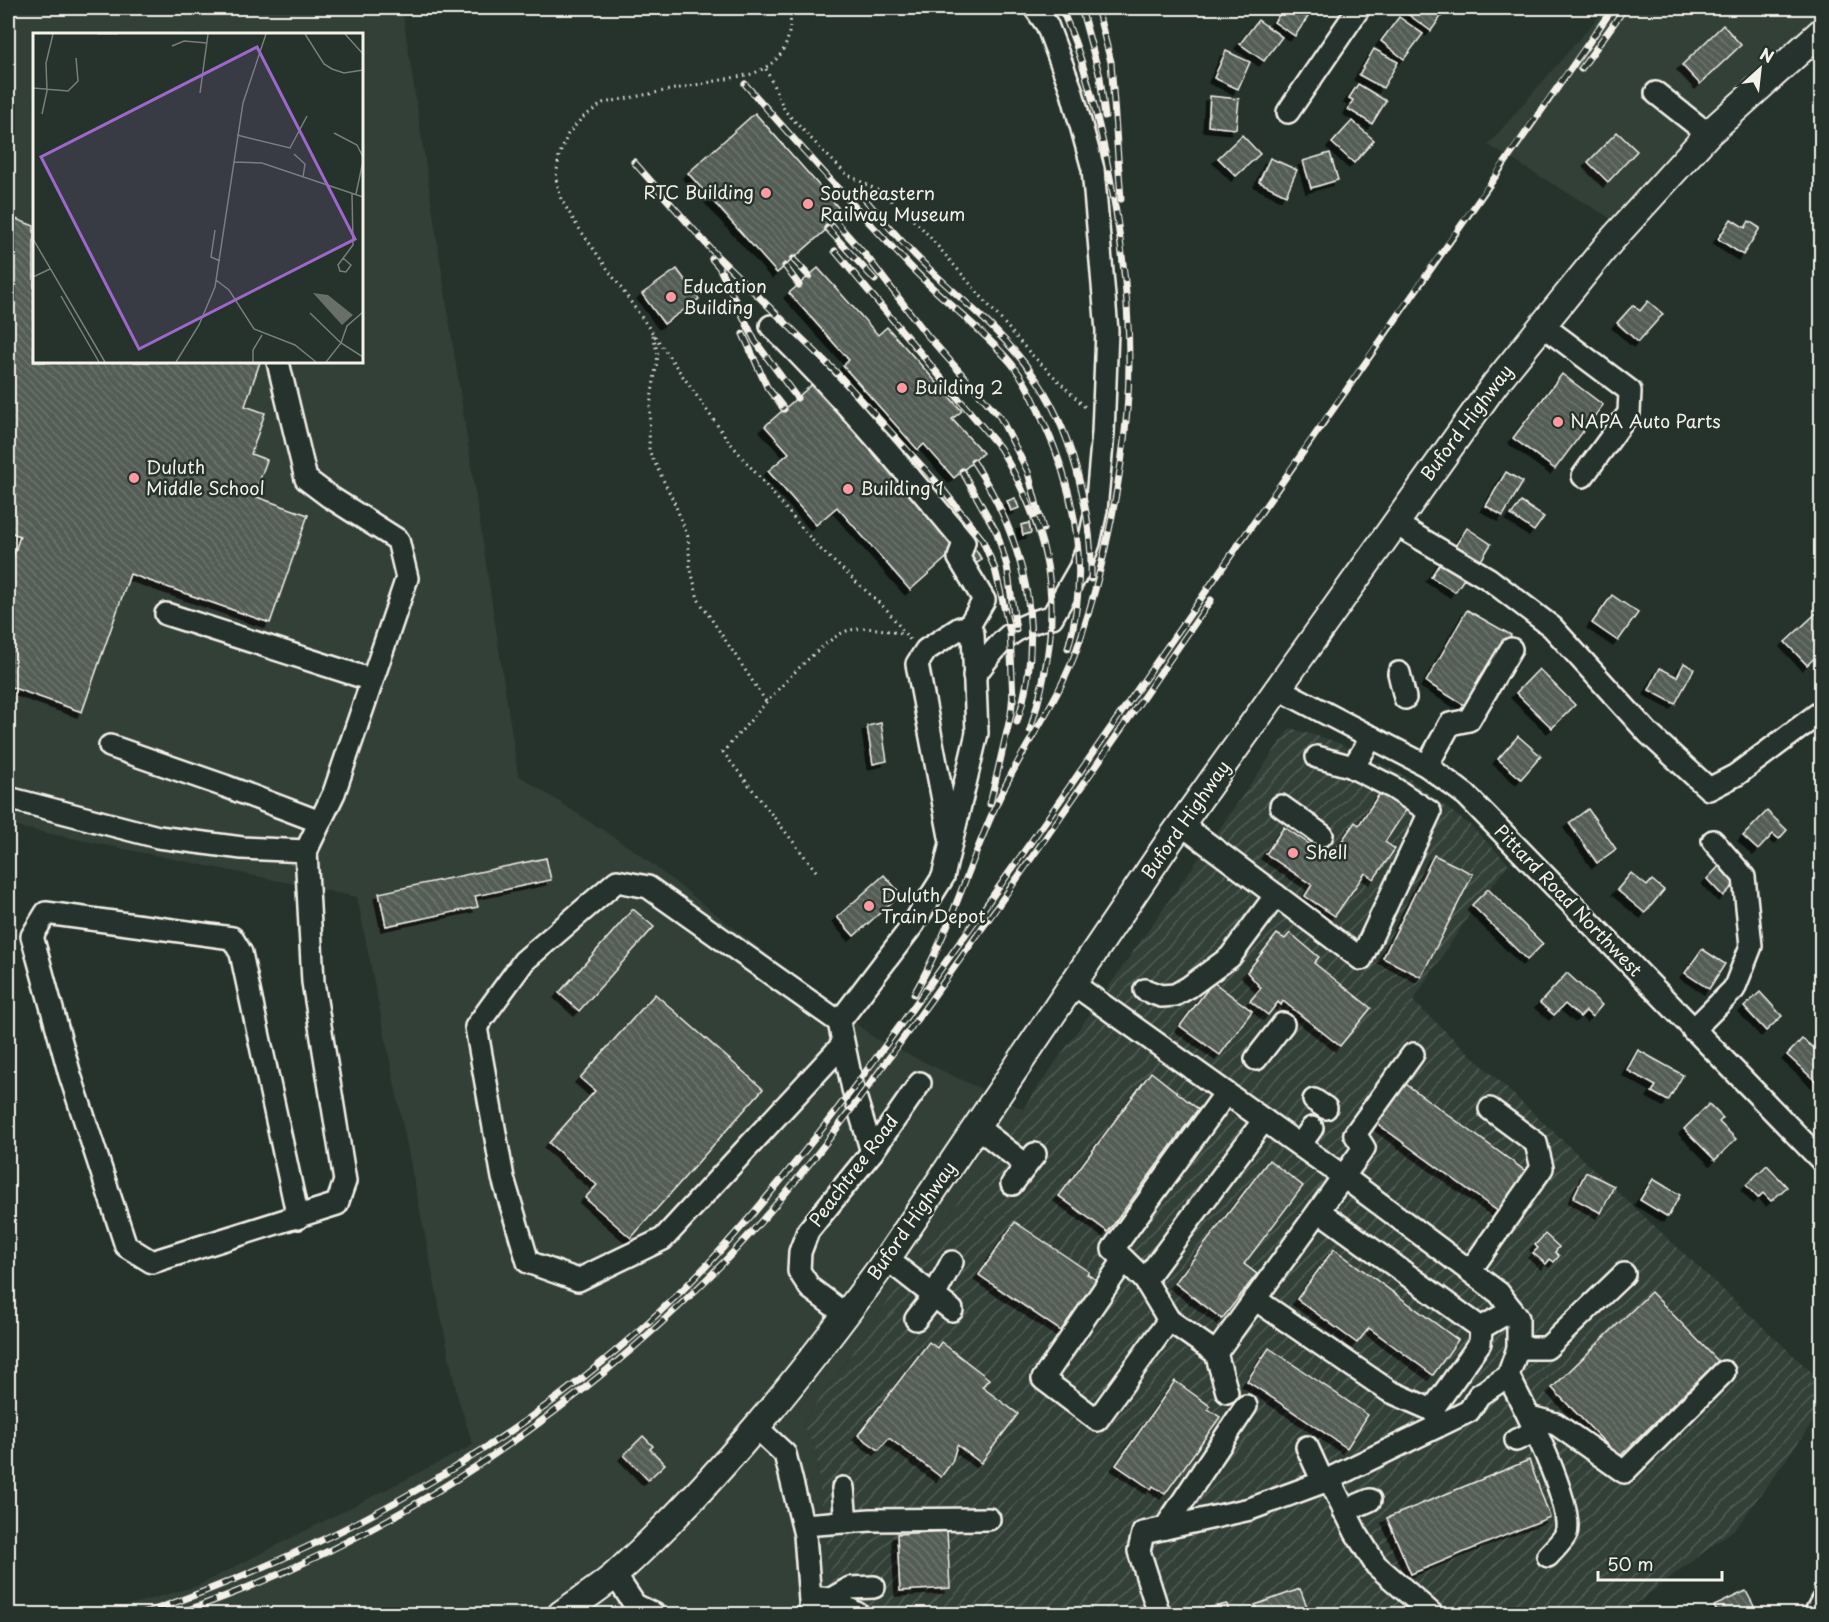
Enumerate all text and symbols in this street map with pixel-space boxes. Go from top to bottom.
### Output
inset map [33,33,363,363]
north arrow [1730,39,1790,99]
text: N [1756,41,1778,68]
place label: RTC Building [644,178,754,205]
place label: Southeastern Railway Museum [820,179,965,227]
marker: RTC Building [759,186,773,200]
marker: Southeastern Railway Museum [801,197,815,211]
place label: Education Building [683,272,767,320]
marker: Education Building [664,290,678,304]
street label: Buford Highway [1413,358,1518,486]
place label: Building 2 [914,373,1003,400]
marker: Building 2 [895,381,909,395]
place label: NAPA Auto Parts [1570,407,1721,434]
marker: NAPA Auto Parts [1551,415,1565,429]
place label: Duluth Middle School [146,453,265,501]
marker: Duluth Middle School [127,471,141,485]
place label: Building 1 [860,474,944,501]
marker: Building 1 [841,482,855,496]
street label: Buford Highway [1134,754,1236,884]
street label: Pittard Road Northwest [1489,818,1649,982]
place label: Shell [1305,838,1347,865]
marker: Shell [1286,846,1300,860]
place label: Duluth Train Depot [881,881,986,929]
marker: Duluth Train Depot [862,899,876,913]
street label: Peachtree Road [802,1108,904,1232]
street label: Buford Highway [860,1155,962,1285]
scale bar [1598,1544,1722,1582]
text: 50 m [1607,1550,1654,1577]

